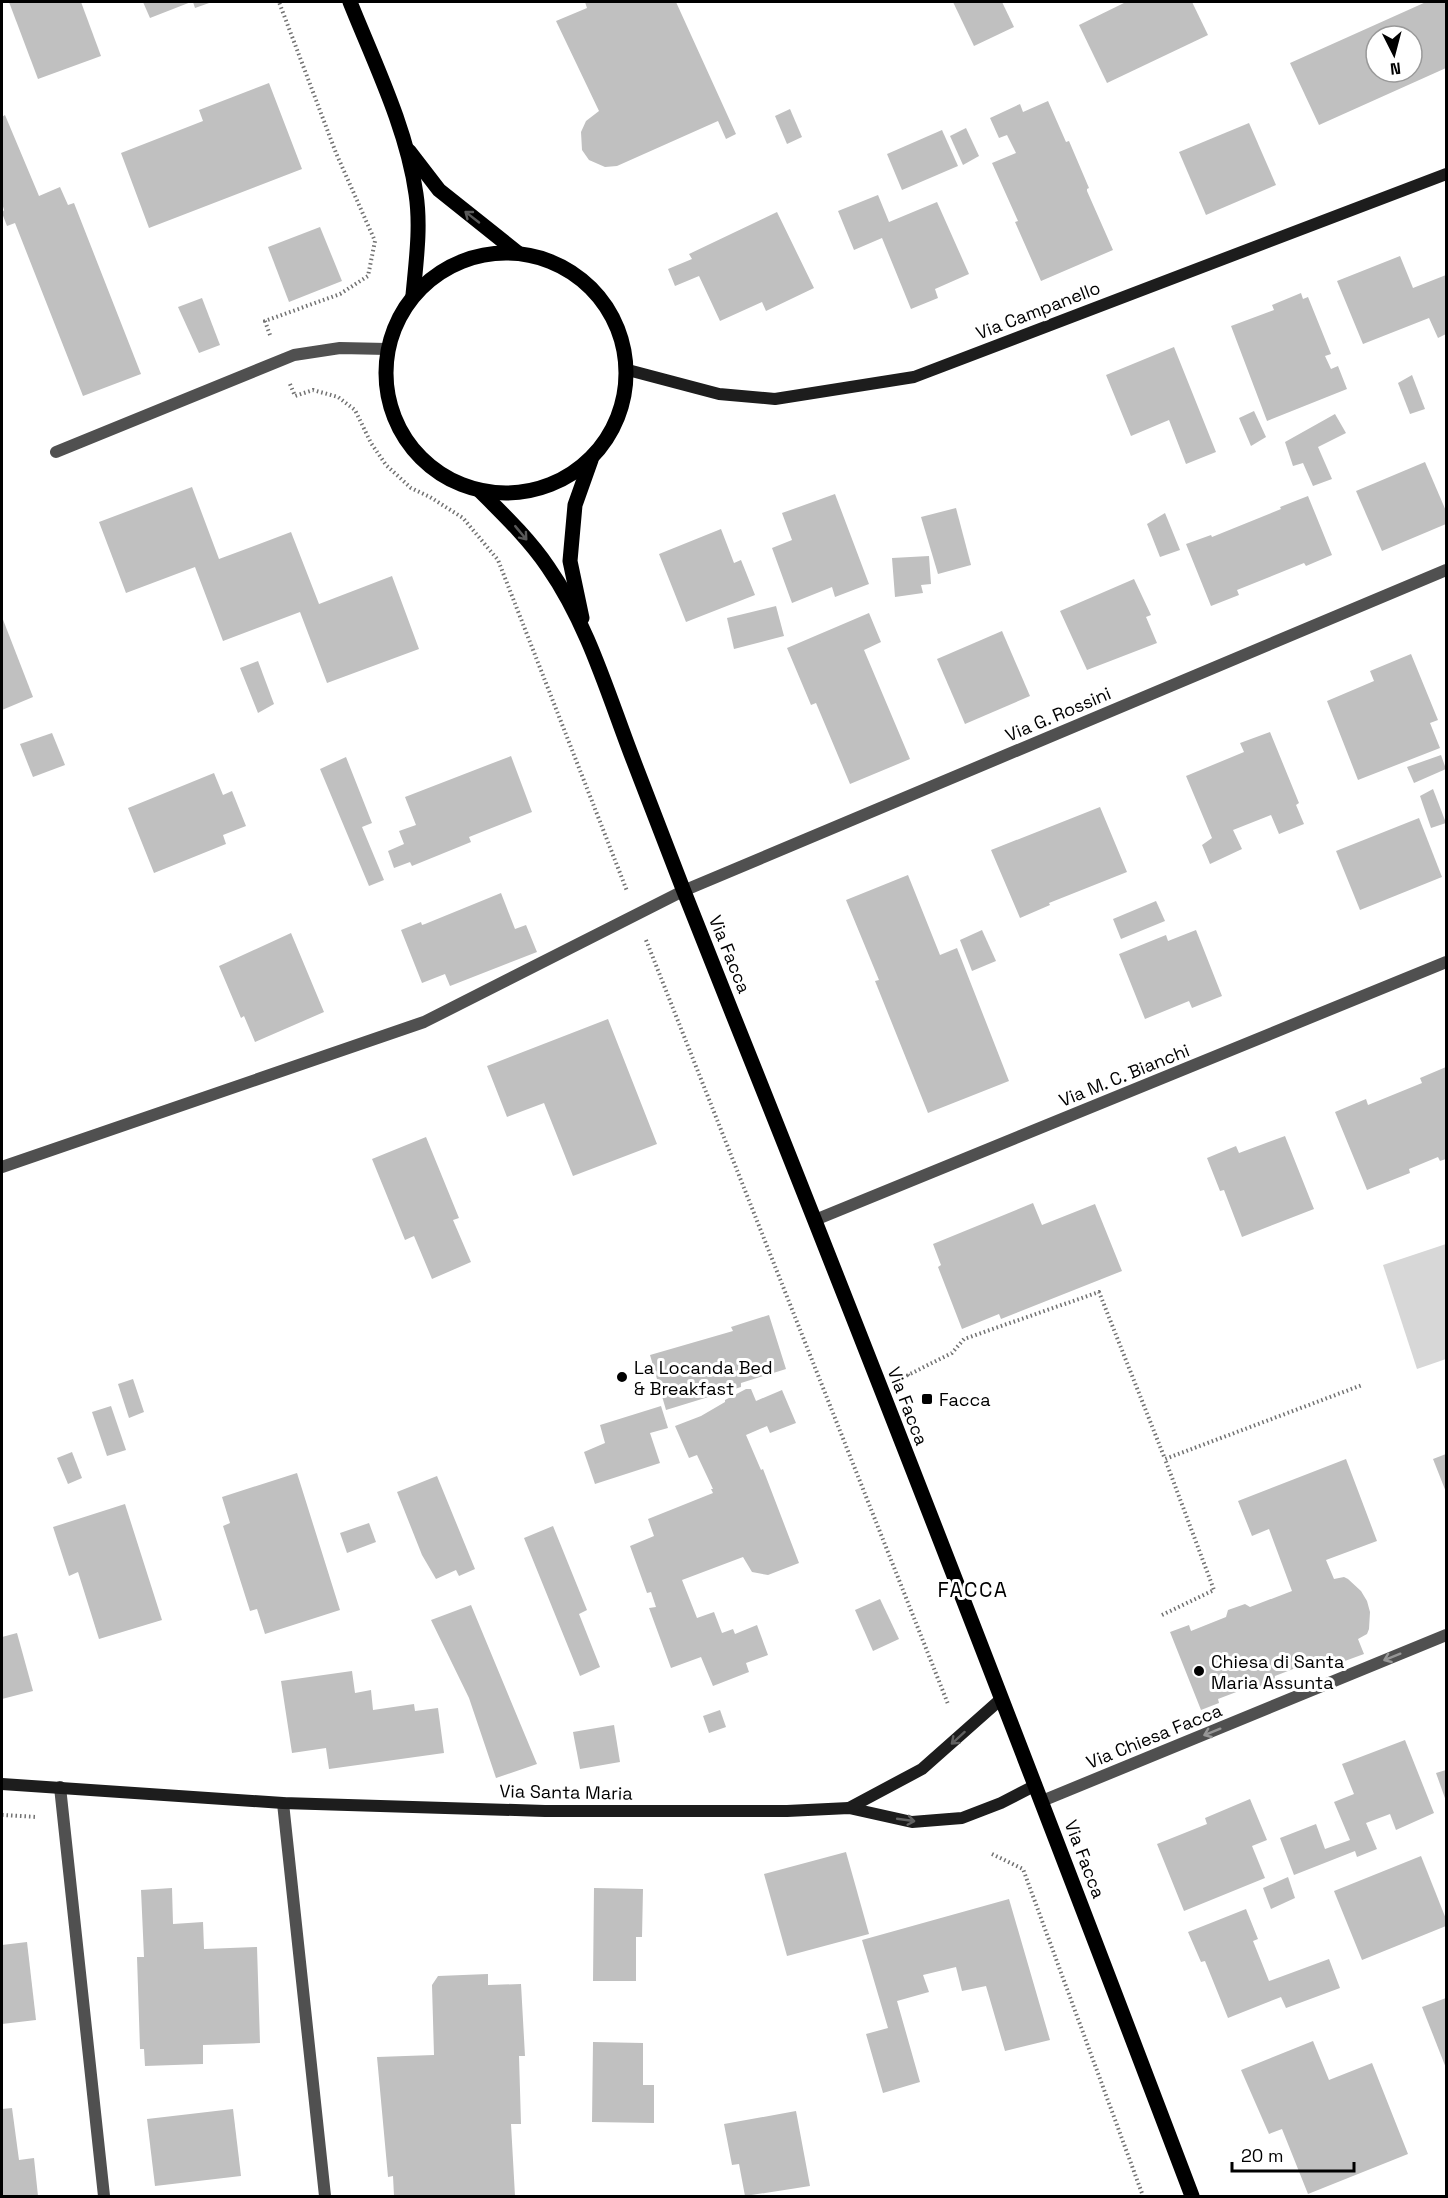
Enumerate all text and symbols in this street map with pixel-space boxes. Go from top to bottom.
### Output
north arrow [1364,24,1424,84]
text: N [1389,57,1402,79]
one-way arrow [464,211,480,224]
street label: Via Campanello [972,276,1104,344]
one-way arrow [514,525,528,540]
street label: Via G. Rossini [1002,681,1114,747]
street label: Via Facca [704,912,756,996]
street label: Via M. C. Bianchi [1055,1038,1193,1112]
place label: La Locanda Bed & Breakfast [634,1356,773,1400]
street label: Via Facca [883,1364,933,1448]
marker: La Locanda Bed & Breakfast [615,1370,629,1384]
place label: Facca [939,1388,991,1411]
marker: Facca [920,1392,934,1406]
district label: FACCA [937,1576,1009,1603]
place label: Chiesa di Santa Maria Assunta [1211,1650,1344,1694]
one-way arrow [1384,1652,1402,1663]
marker: Chiesa di Santa Maria Assunta [1192,1664,1206,1678]
street label: Via Chiesa Facca [1083,1698,1225,1774]
one-way arrow [1203,1727,1222,1738]
one-way arrow [951,1731,966,1745]
street label: Via Santa Maria [499,1779,633,1805]
one-way arrow [896,1814,916,1825]
street label: Via Facca [1060,1817,1110,1901]
scale bar [1232,2135,1354,2173]
text: 20 m [1241,2144,1284,2167]

